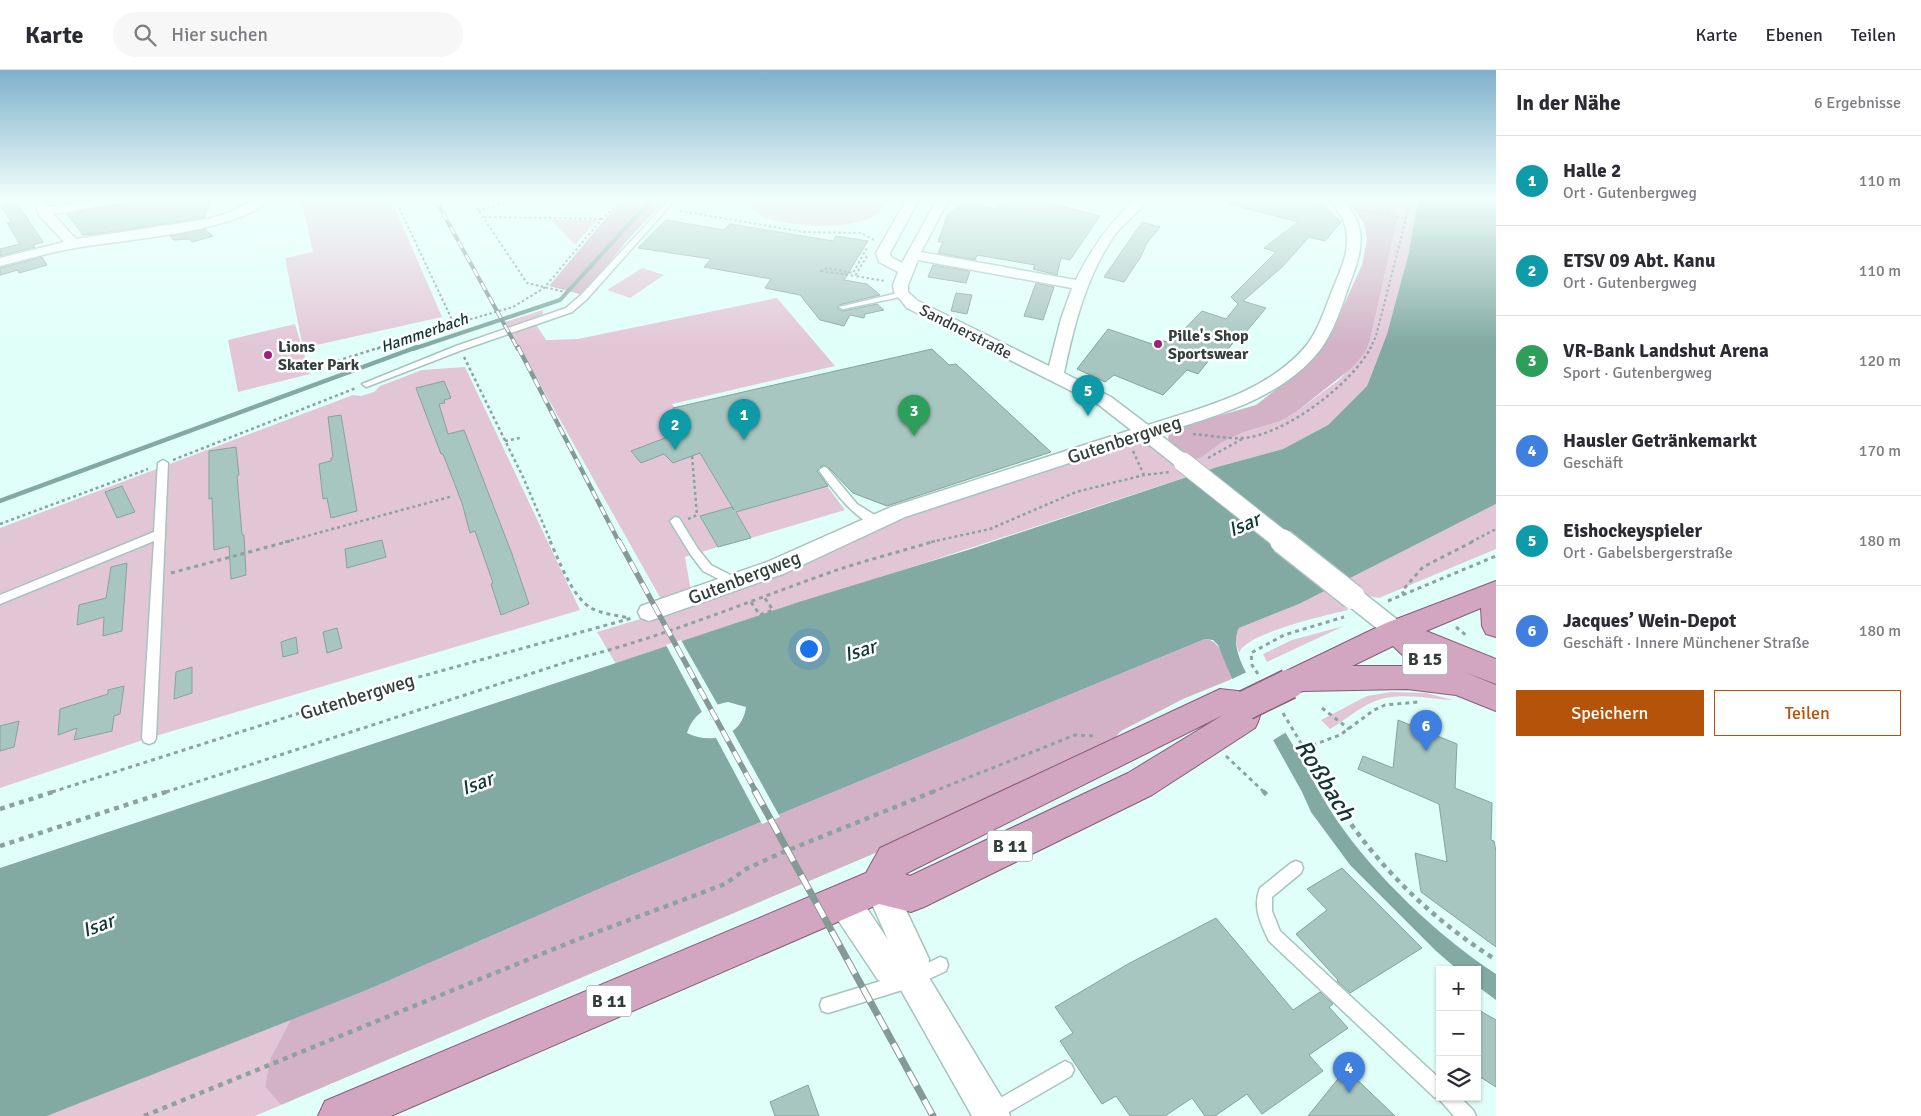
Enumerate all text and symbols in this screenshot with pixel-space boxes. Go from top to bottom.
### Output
search box [113,12,463,57]
text: Karte [25,20,83,50]
icon: search [131,21,159,49]
text: Hier suchen [171,23,268,47]
text: Karte [1695,24,1737,46]
text: Ebenen [1765,24,1823,46]
text: Teilen [1851,24,1896,46]
text: In der Nähe [1516,90,1621,116]
text: 6 Ergebnisse [1814,93,1901,113]
text: Halle 2 [1563,159,1621,183]
text: 1 [1528,171,1536,191]
text: 110 m [1859,171,1901,191]
text: Ort · Gutenbergweg [1563,183,1697,203]
text: ETSV 09 Abt. Kanu [1563,249,1715,273]
text: 2 [1528,261,1536,281]
text: 110 m [1859,261,1901,281]
text: Ort · Gutenbergweg [1563,273,1697,293]
street label: Sandnerstraße [916,300,1015,364]
water label: Hammerbach [378,308,472,357]
place label: Pille's Shop Sportswear [1168,326,1249,364]
place label: Lions Skater Park [278,337,360,375]
marker: Pille's Shop Sportswear [1152,338,1164,350]
text: VR-Bank Landshut Arena [1563,339,1769,363]
marker: Lions Skater Park [262,349,274,361]
text: 3 [1528,351,1536,371]
text: 120 m [1859,351,1901,371]
text: Sport · Gutenbergweg [1563,363,1712,383]
pin: 5 [1072,375,1104,416]
pin: 3 [898,395,930,436]
pin: 1 [728,399,760,440]
pin: 2 [659,409,691,450]
street label: Gutenbergweg [1064,410,1184,470]
text: Hausler Getränkemarkt [1563,429,1757,453]
text: 4 [1528,441,1536,461]
text: 170 m [1859,441,1901,461]
text: Geschäft [1563,453,1623,473]
water label: Isar [1225,506,1266,542]
text: Eishockeyspieler [1563,519,1702,543]
text: 5 [1528,531,1536,551]
text: 180 m [1859,531,1901,551]
text: Ort · Gabelsbergerstraße [1563,543,1733,563]
street label: Gutenbergweg [685,546,804,610]
text: Jacques’ Wein-Depot [1563,609,1736,633]
text: 6 [1528,621,1536,641]
text: 180 m [1859,621,1901,641]
water label: Isar [841,633,882,667]
text: Geschäft · Innere Münchener Straße [1563,633,1810,653]
your location [796,636,822,662]
road number: B 15 [1402,644,1448,674]
street label: Gutenbergweg [297,668,417,726]
button: Speichern [1516,690,1704,736]
button: Teilen [1714,690,1901,736]
pin: 6 [1410,710,1442,751]
water label: Roßbach [1288,734,1362,827]
water label: Isar [458,765,499,801]
road number: B 11 [988,830,1032,861]
water label: Isar [79,907,120,943]
map controls [1436,966,1481,1101]
button: + [1436,966,1481,1011]
road number: B 11 [586,986,632,1016]
button: − [1436,1011,1481,1056]
pin: 4 [1333,1052,1365,1093]
button: layers [1436,1056,1481,1101]

